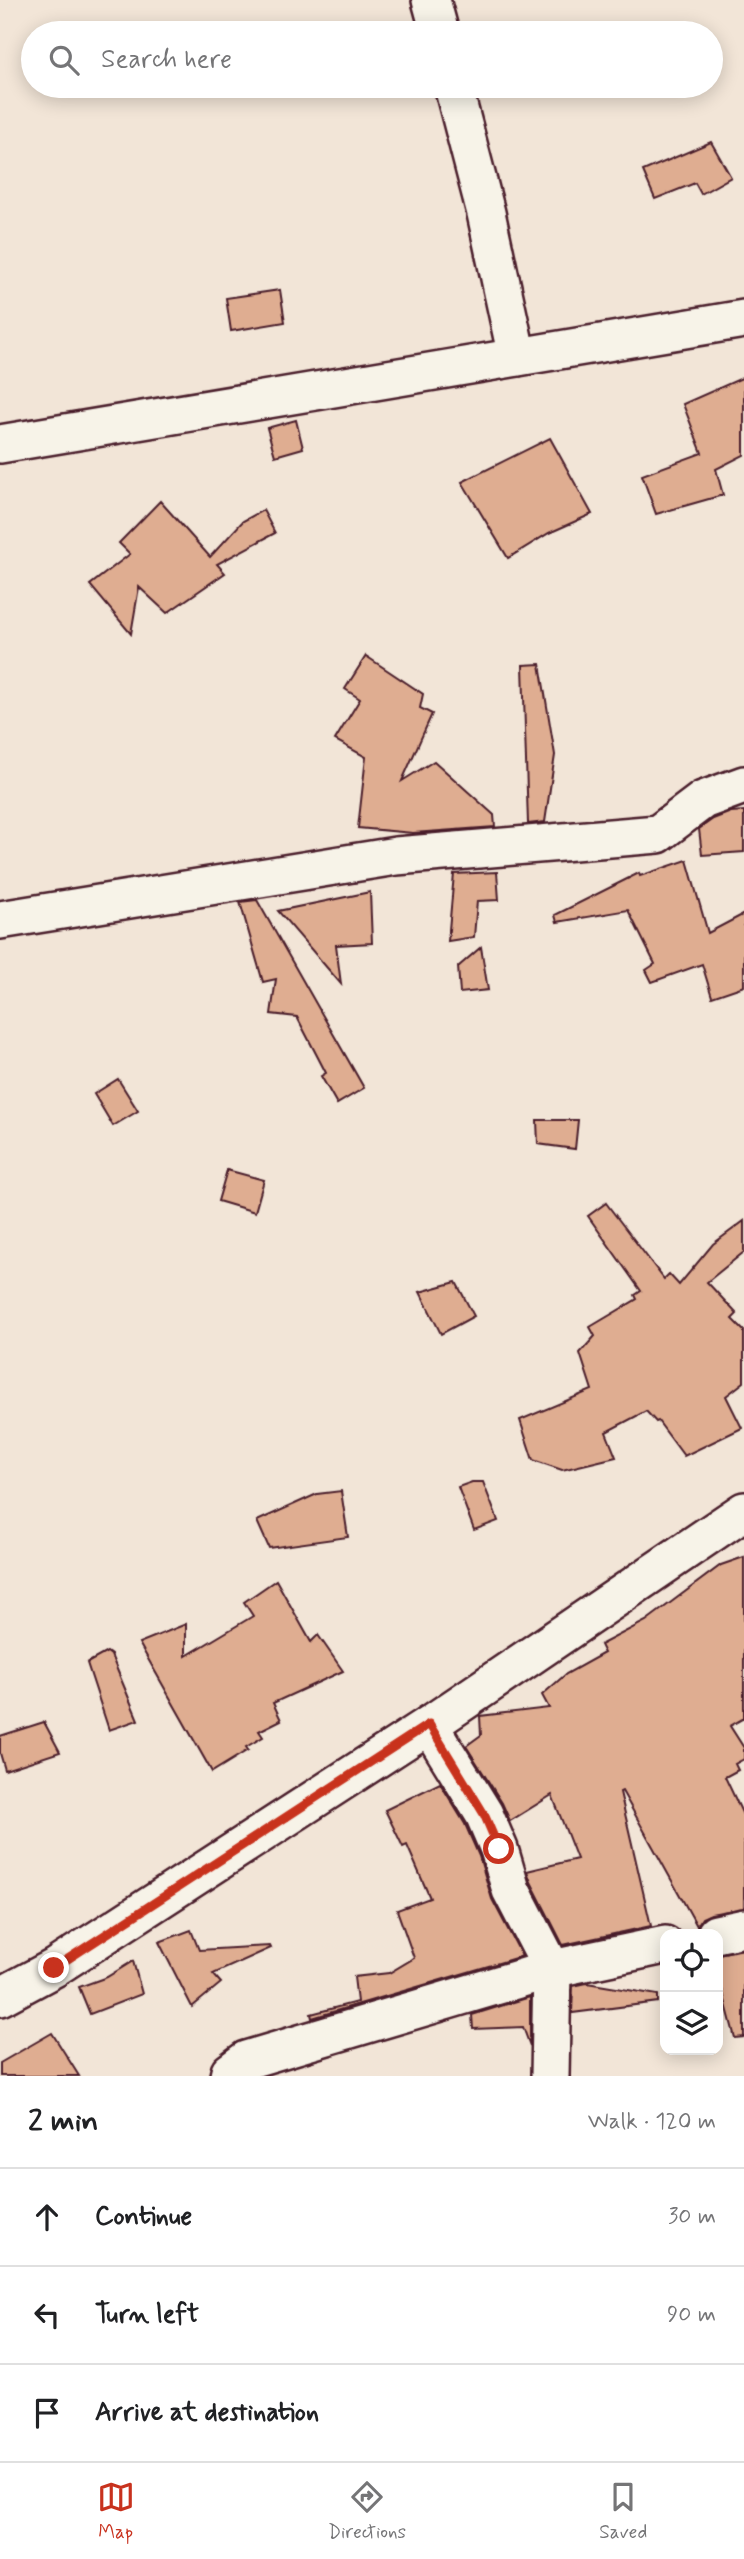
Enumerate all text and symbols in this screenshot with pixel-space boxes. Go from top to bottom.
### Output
search box [21,21,723,98]
icon: search [45,41,83,79]
text: Search here [101,43,232,77]
route start [483,1833,514,1864]
map controls [660,1929,723,2055]
button: locate [660,1929,723,1992]
route end [38,1952,69,1983]
button: layers [660,1992,723,2055]
text: 2 min [28,2102,98,2141]
text: Walk · 120 m [588,2107,716,2137]
icon: ahead [28,2198,66,2236]
text: Continue [95,2200,192,2234]
text: 30 m [668,2202,716,2232]
icon: left [28,2296,66,2334]
text: Turn left [95,2298,199,2332]
text: 90 m [667,2300,716,2330]
icon: arrive [28,2394,66,2432]
text: Arrive at destination [95,2396,319,2430]
tab: Map [97,2478,135,2545]
tab: Directions [328,2478,406,2545]
tab: Saved [599,2478,647,2545]

